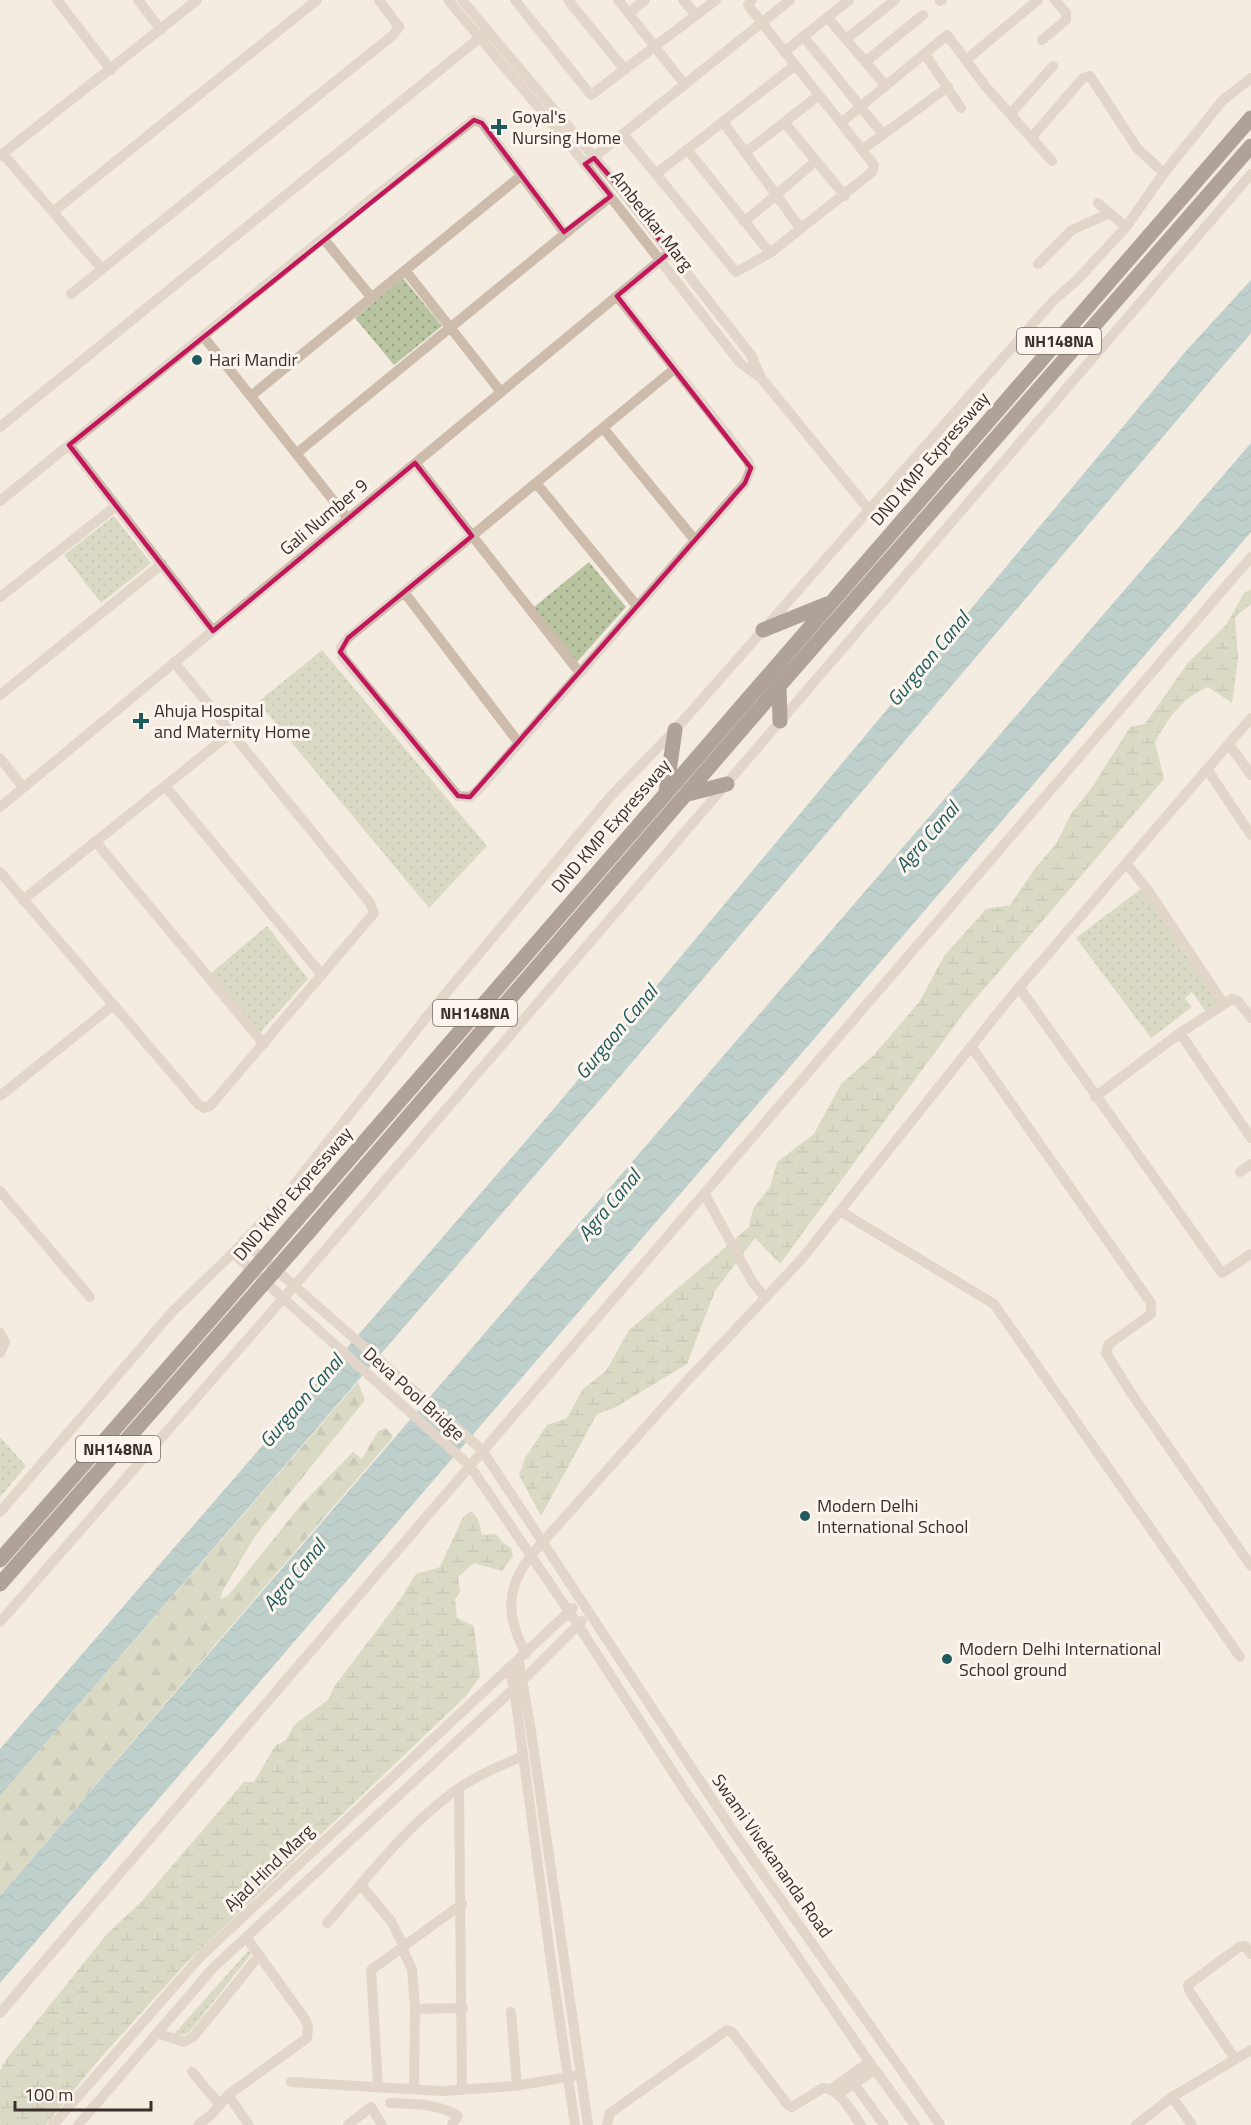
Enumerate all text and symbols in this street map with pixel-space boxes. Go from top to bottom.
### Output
place label: Goyal's Nursing Home [512,103,621,151]
marker: Goyal's Nursing Home [490,118,508,136]
street label: Ambedkar Marg [604,165,700,277]
road number: NH148NA [1017,328,1101,354]
place label: Hari Mandir [209,346,298,373]
marker: Hari Mandir [190,353,204,367]
street label: DND KMP Expressway [864,385,996,532]
street label: Gali Number 9 [274,472,374,562]
water label: Gurgaon Canal [879,602,978,713]
place label: Ahuja Hospital and Maternity Home [154,697,310,745]
marker: Ahuja Hospital and Maternity Home [132,712,150,730]
street label: DND KMP Expressway [545,752,677,899]
water label: Agra Canal [887,792,968,879]
water label: Gurgaon Canal [567,975,666,1086]
road number: NH148NA [433,1000,517,1026]
street label: DND KMP Expressway [227,1120,359,1267]
water label: Agra Canal [569,1160,649,1247]
street label: Deva Pool Bridge [357,1340,471,1447]
water label: Gurgaon Canal [251,1345,352,1454]
road number: NH148NA [76,1436,160,1462]
place label: Modern Delhi International School [817,1492,968,1540]
marker: Modern Delhi International School [798,1509,812,1523]
water label: Agra Canal [254,1530,334,1617]
place label: Modern Delhi International School ground [959,1635,1161,1683]
marker: Modern Delhi International School ground [940,1652,954,1666]
street label: Swami Vivekananda Road [706,1768,839,1943]
street label: Ajad Hind Marg [218,1818,320,1918]
scale bar [15,2074,152,2112]
text: 100 m [24,2081,73,2108]

